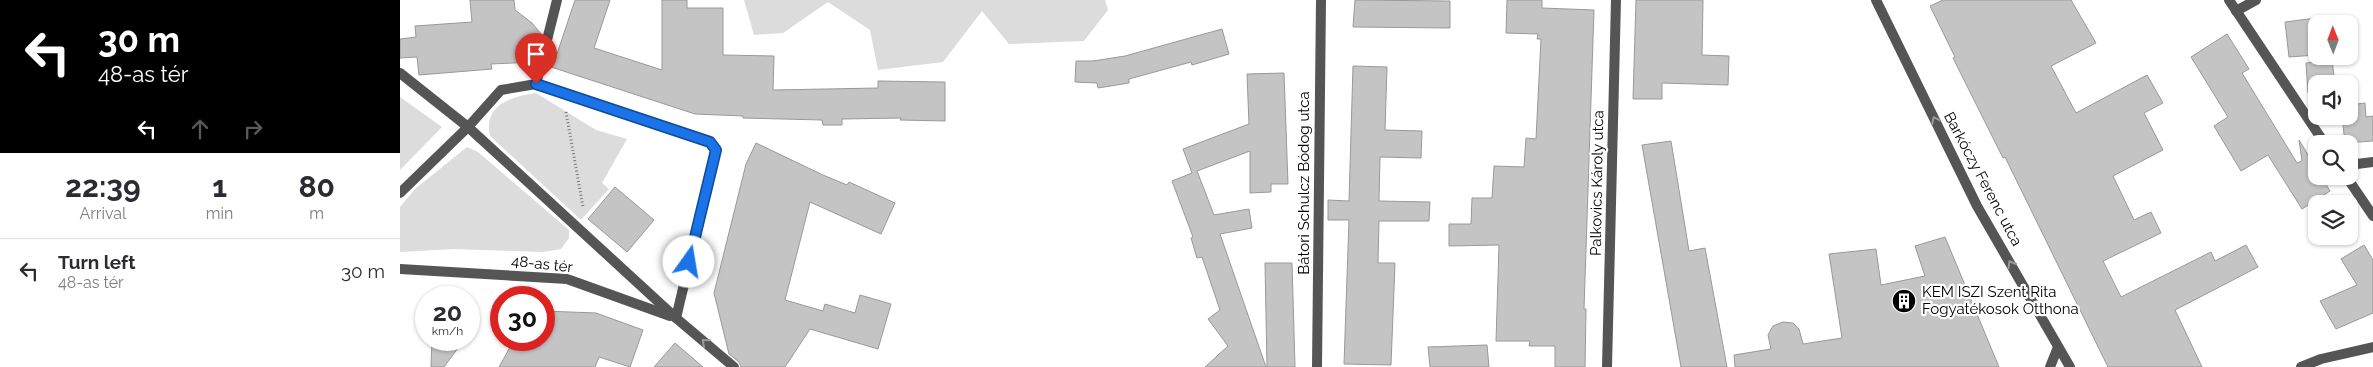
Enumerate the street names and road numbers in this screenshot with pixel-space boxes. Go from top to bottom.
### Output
street label: Bátori Schulcz Bódog utca [1295,91,1313,275]
street label: Barkóczy Ferenc utca [1940,109,2026,249]
street label: Palkovics Károly utca [1587,110,1607,256]
street label: 48-as tér [510,252,574,276]

